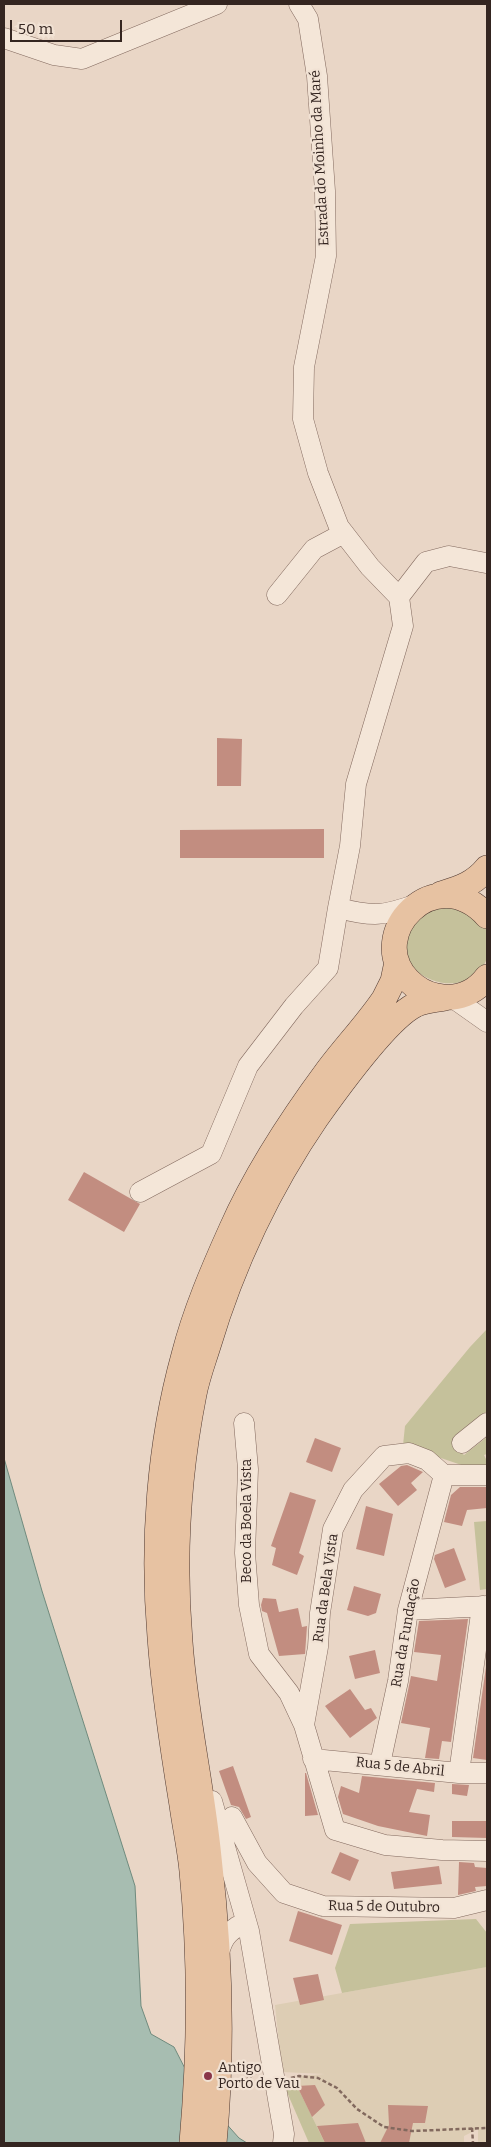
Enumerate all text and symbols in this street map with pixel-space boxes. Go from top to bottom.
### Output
scale bar [12,10,125,42]
text: 50 m [18,20,53,38]
street label: Estrada do Moinho da Maré [307,70,333,246]
street label: Beco da Boela Vista [239,1459,255,1583]
street label: Rua da Bela Vista [310,1532,342,1644]
street label: Rua da Fundação [388,1577,424,1689]
street label: Rua 5 de Abril [355,1754,445,1780]
street label: Rua 5 de Outubro [328,1898,440,1916]
place label: Antigo Porto de Vau [218,2060,300,2092]
marker: Antigo Porto de Vau [202,2070,214,2082]

